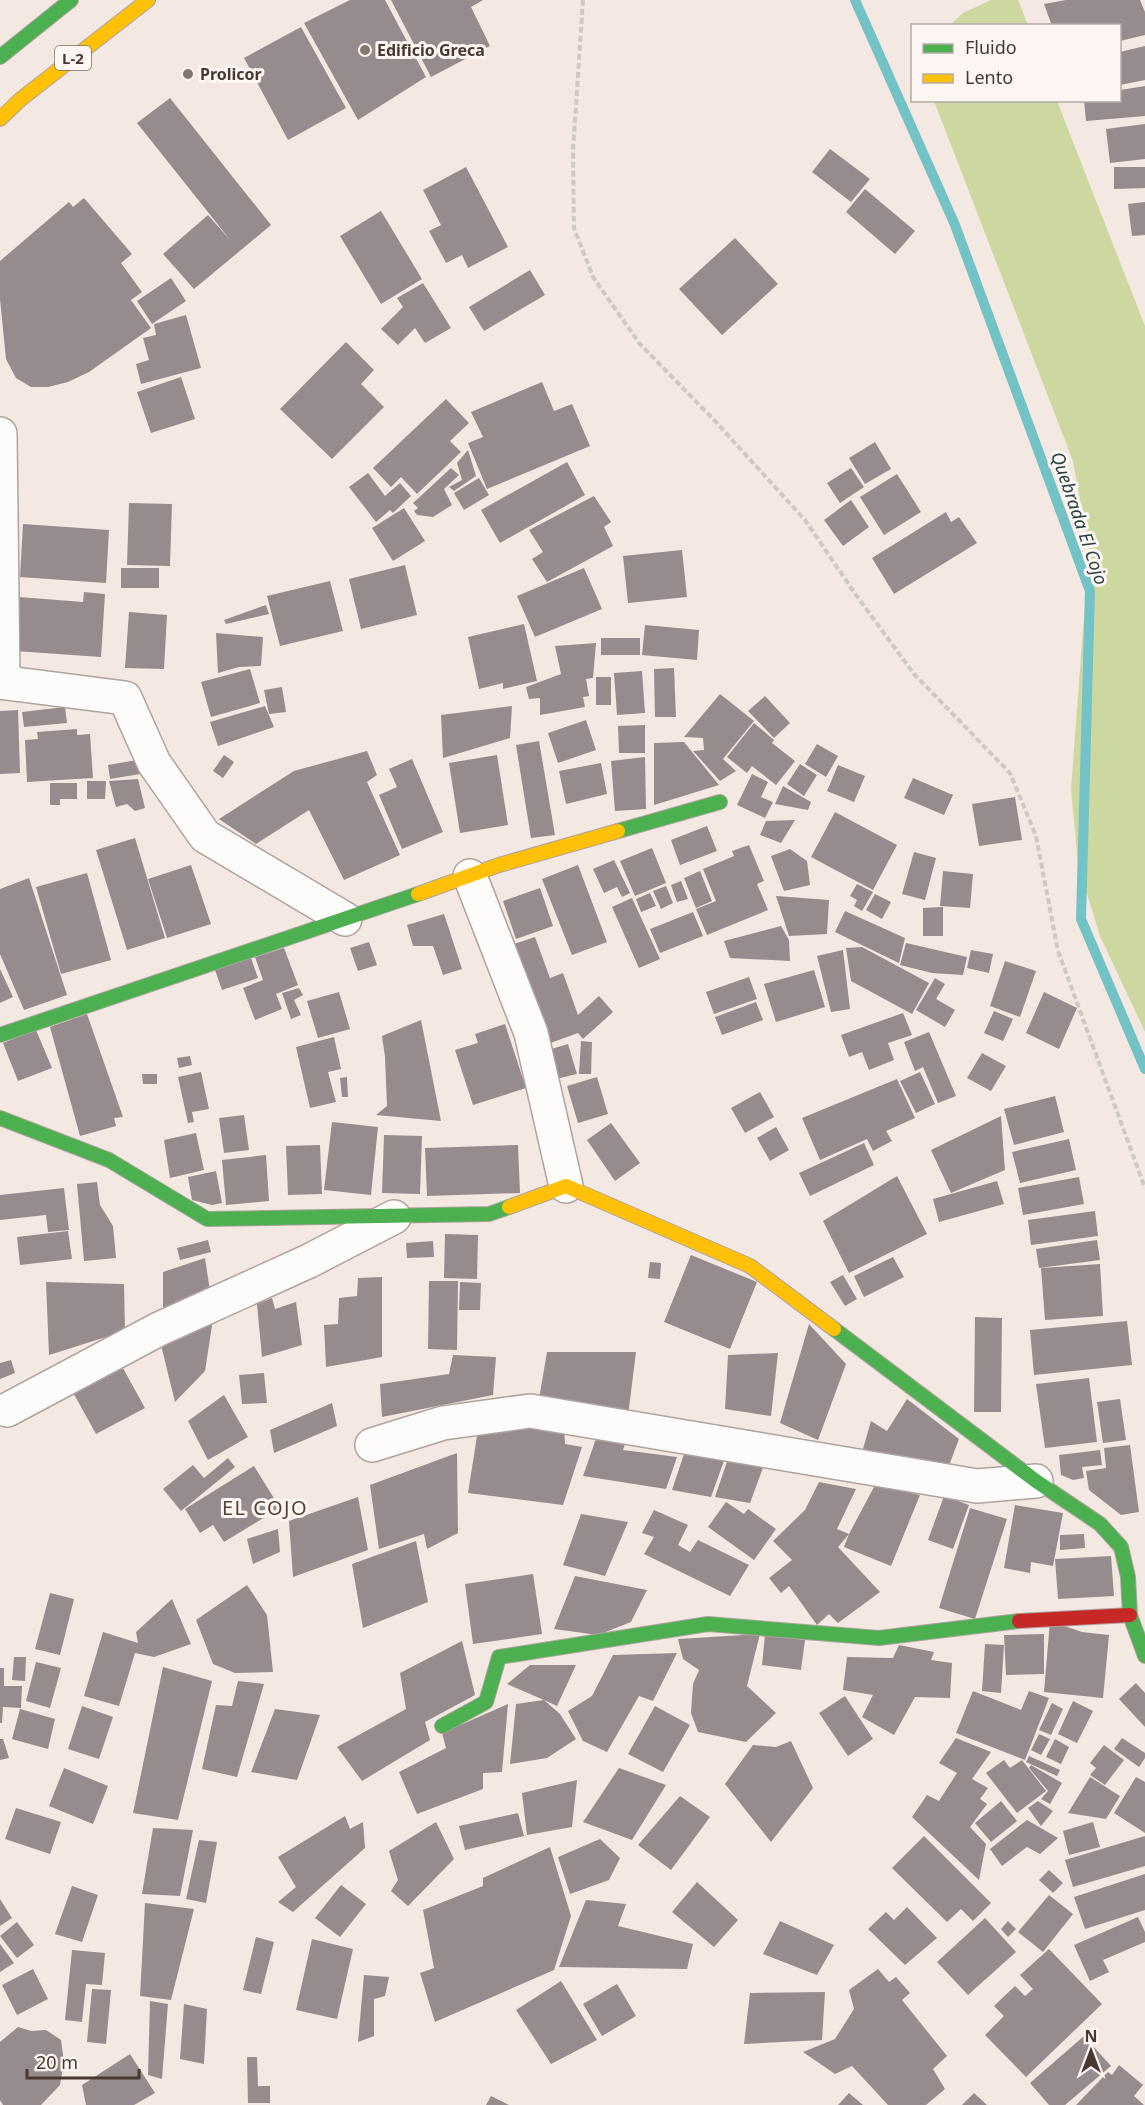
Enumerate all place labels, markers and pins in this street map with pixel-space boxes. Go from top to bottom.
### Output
place label: Edificio Greca [377,39,485,61]
marker: Edificio Greca [358,43,372,57]
place label: Prolicor [200,63,262,85]
marker: Prolicor [181,67,195,81]

